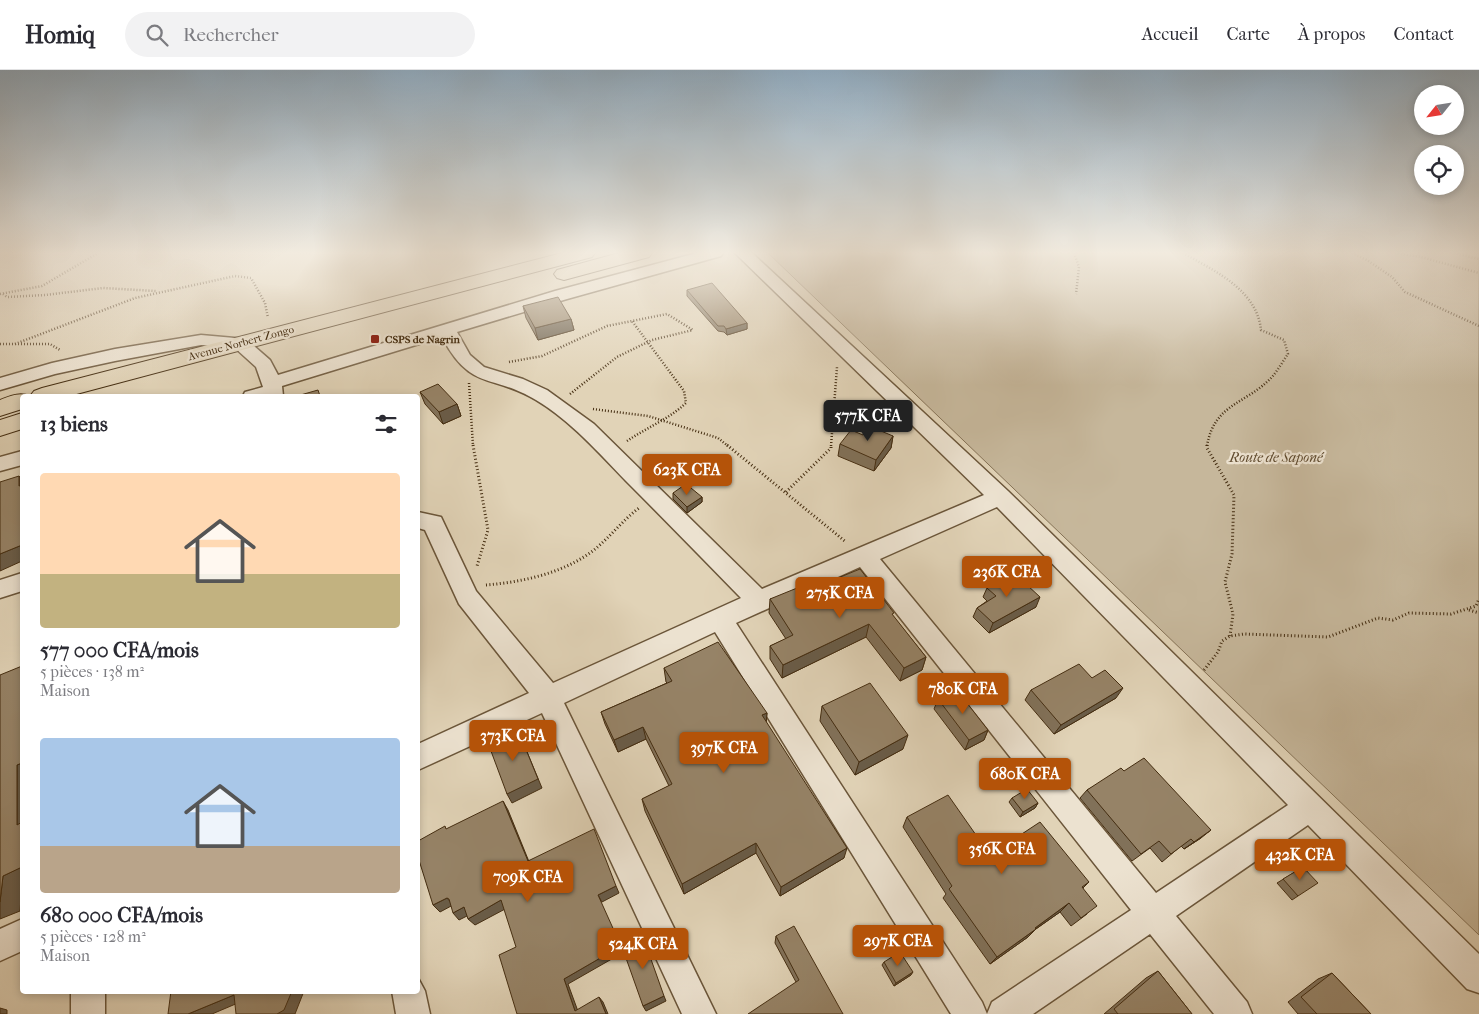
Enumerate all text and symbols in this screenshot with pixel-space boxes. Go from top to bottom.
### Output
search box [125,12,475,57]
text: Homiq [25,21,95,49]
icon: search [143,21,171,49]
text: Rechercher [183,24,279,46]
text: Accueil [1142,24,1199,45]
text: Carte [1227,24,1270,45]
text: À propos [1298,24,1365,45]
text: Contact [1393,24,1454,45]
north arrow [1414,85,1464,135]
map controls [1414,85,1464,195]
button: locate [1414,145,1464,195]
street label: Avenue Norbert Zongo [186,322,296,364]
marker: CSPS de Nagrin [369,333,381,345]
place label: CSPS de Nagrin [385,333,461,346]
pin: 577K CFA [816,400,920,442]
text: 577K CFA [835,406,901,425]
icon: filters [372,410,400,438]
text: 13 biens [40,412,108,436]
park label: Route de Saponé [1228,449,1325,466]
pin: 623K CFA [635,454,739,496]
text: 623K CFA [653,460,721,479]
icon: home [175,506,265,596]
pin: 236K CFA [955,556,1059,598]
text: 236K CFA [973,562,1041,581]
pin: 275K CFA [788,576,892,619]
text: 275K CFA [806,583,874,602]
text: 577 000 CFA/mois [40,638,199,662]
text: 5 pièces · 138 m² [40,662,144,681]
pin: 780K CFA [911,672,1015,715]
text: 780K CFA [928,679,998,698]
text: Maison [40,681,90,700]
pin: 373K CFA [461,720,565,762]
text: 373K CFA [480,726,546,745]
pin: 397K CFA [672,732,776,774]
text: 397K CFA [690,738,758,757]
pin: 680K CFA [973,758,1077,800]
text: 680K CFA [990,764,1060,783]
icon: home [175,771,265,861]
pin: 356K CFA [950,832,1054,875]
pin: 432K CFA [1248,838,1352,881]
text: 356K CFA [969,839,1035,858]
text: 432K CFA [1266,845,1334,864]
pin: 709K CFA [476,860,580,903]
text: 709K CFA [493,867,563,886]
text: 680 000 CFA/mois [40,903,203,927]
pin: 297K CFA [846,924,950,967]
text: 5 pièces · 128 m² [40,927,146,946]
pin: 524K CFA [591,928,695,970]
text: 297K CFA [864,931,932,950]
text: 524K CFA [608,934,678,953]
text: Maison [40,946,90,965]

